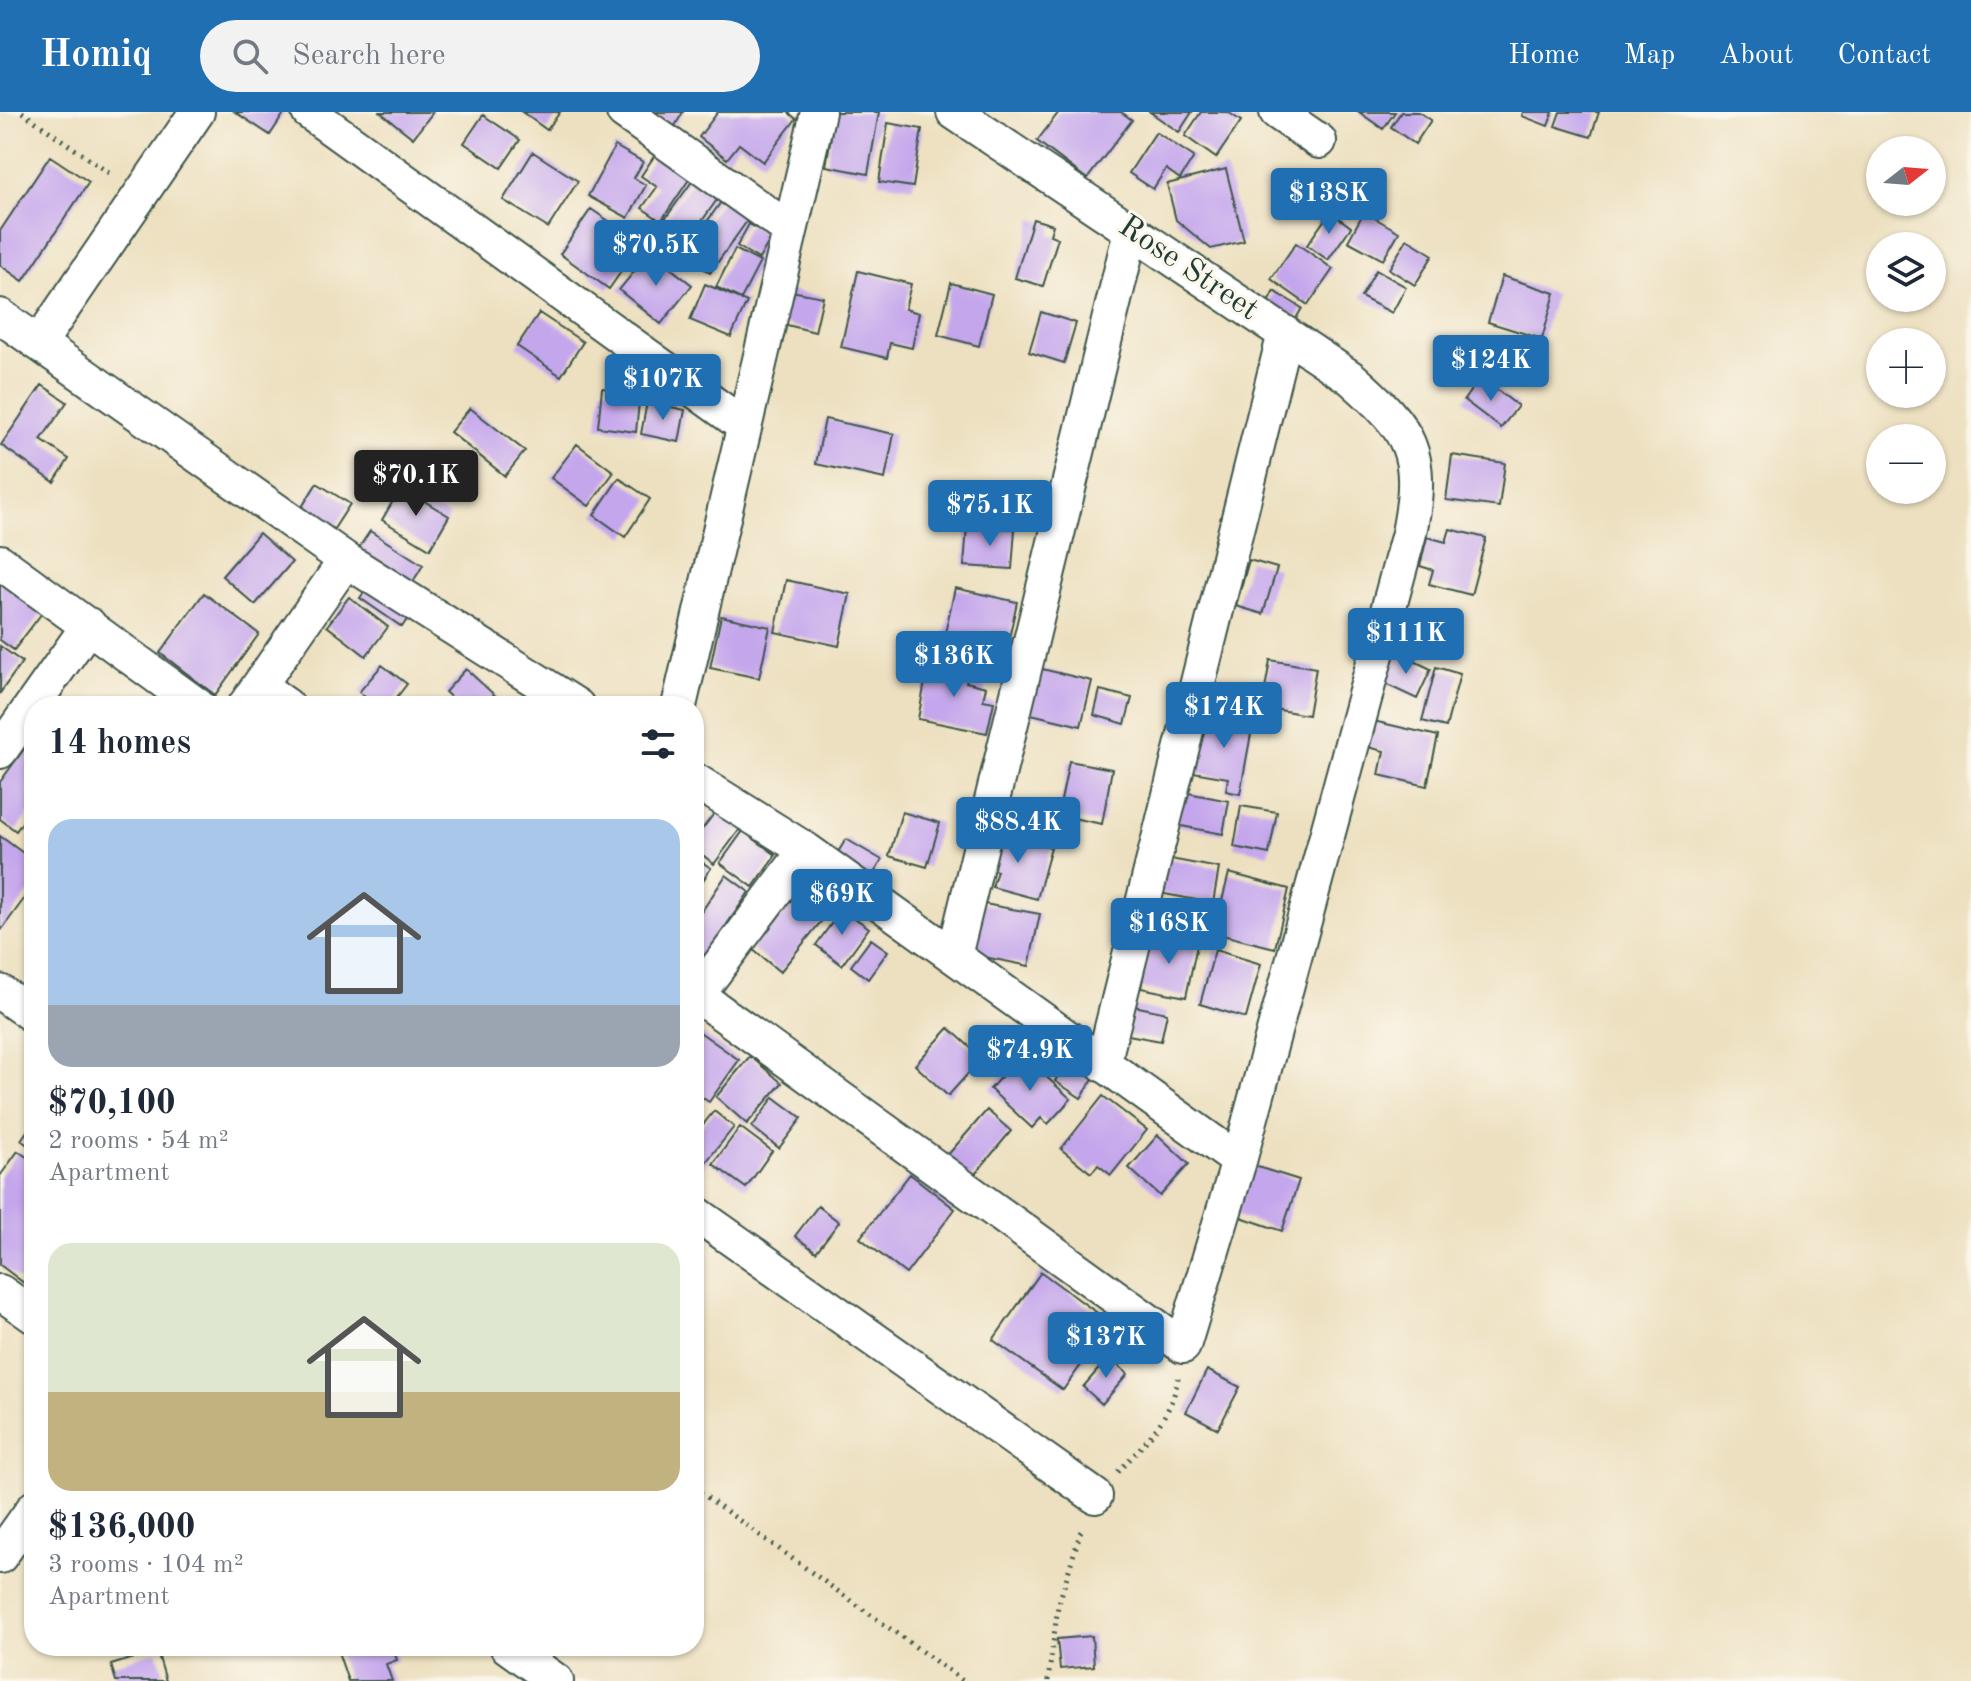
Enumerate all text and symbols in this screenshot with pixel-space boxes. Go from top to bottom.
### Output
search box [200,20,760,92]
icon: search [228,34,272,78]
text: Homiq [40,37,152,75]
text: Search here [292,41,446,71]
text: Home [1508,42,1579,70]
text: Map [1623,42,1675,70]
text: About [1719,42,1794,70]
text: Contact [1838,42,1931,70]
north arrow [1866,136,1946,216]
map controls [1866,136,1946,504]
pin: $138K [1273,168,1385,236]
text: $138K [1289,181,1369,207]
street label: Rose Street [1112,211,1264,327]
pin: $70.5K [591,220,721,288]
button: layers [1866,232,1946,312]
text: $70.5K [612,233,700,259]
button: + [1866,328,1946,408]
pin: $124K [1435,335,1547,403]
text: $124K [1451,348,1531,374]
pin: $107K [607,354,719,422]
text: $107K [623,367,703,393]
button: − [1866,424,1946,504]
pin: $70.1K [351,450,481,518]
text: $70.1K [372,463,460,489]
pin: $75.1K [925,480,1055,548]
text: $75.1K [946,493,1034,519]
pin: $111K [1350,608,1462,676]
text: $111K [1366,621,1446,647]
pin: $136K [898,631,1010,699]
text: $136K [914,644,994,670]
pin: $174K [1168,682,1280,750]
text: $174K [1184,695,1264,721]
icon: filters [636,722,680,766]
text: 14 homes [48,727,191,761]
pin: $88.4K [953,797,1083,865]
text: $88.4K [974,810,1062,836]
pin: $69K [795,869,889,937]
icon: home [292,871,436,1015]
text: $69K [809,882,875,908]
pin: $168K [1113,898,1225,966]
text: $168K [1129,911,1209,937]
pin: $74.9K [965,1025,1095,1093]
text: $74.9K [986,1038,1074,1064]
text: $70,100 [48,1087,176,1121]
text: 2 rooms · 54 m² [48,1128,229,1154]
text: Apartment [48,1160,170,1186]
icon: home [292,1295,436,1439]
pin: $137K [1050,1312,1162,1380]
text: $137K [1066,1325,1146,1351]
text: $136,000 [48,1511,196,1545]
text: 3 rooms · 104 m² [48,1552,244,1578]
text: Apartment [48,1584,170,1610]

